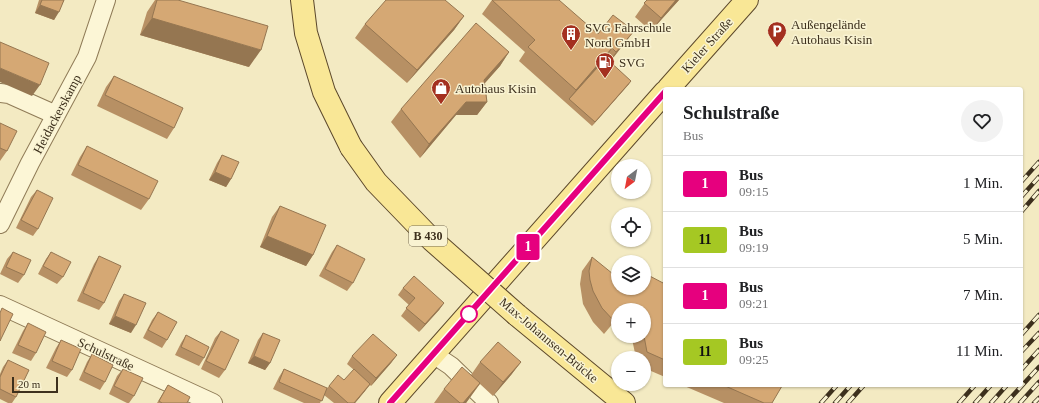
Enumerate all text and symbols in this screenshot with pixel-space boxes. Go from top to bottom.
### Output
street label: Kieler Straße [678,14,736,76]
place label: Außengelände Autohaus Kisin [791,17,873,47]
place label: SVG Fahrschule Nord GmbH [585,20,672,50]
parking icon: Außengelände Autohaus Kisin [766,20,788,48]
building icon: SVG Fahrschule Nord GmbH [560,23,582,51]
fuel station icon: SVG [594,51,616,79]
place label: SVG [619,55,645,70]
street label: Heidackerskamp [30,72,84,156]
shop icon: Autohaus Kisin [430,77,452,105]
place label: Autohaus Kisin [455,81,537,96]
button: heart [961,100,1003,142]
text: Schulstraße [683,102,779,123]
text: Bus [683,128,703,143]
north arrow [611,159,651,199]
map controls [611,159,651,391]
text: Bus [739,167,763,183]
text: 1 Min. [963,175,1003,191]
text: 1 [702,176,709,191]
text: 09:15 [739,184,769,199]
button: locate [611,207,651,247]
text: Bus [739,223,763,239]
road number: B 430 [409,226,447,246]
text: 5 Min. [963,231,1003,247]
text: 11 [698,232,712,247]
line badge: 1 [515,234,541,260]
text: 1 [525,239,532,254]
text: 09:19 [739,240,769,255]
button: layers [611,255,651,295]
text: Bus [739,279,763,295]
text: 7 Min. [963,287,1003,303]
text: 1 [702,288,709,303]
street label: Max-Johannsen-Brücke [497,294,602,386]
text: 09:21 [739,296,769,311]
button: + [611,303,651,343]
unlabelled marker [460,305,478,323]
street label: Schulstraße [75,334,137,374]
text: Bus [739,335,763,351]
text: 11 Min. [956,343,1003,359]
text: 11 [698,344,712,359]
button: − [611,351,651,391]
text: 09:25 [739,352,769,367]
scale bar [12,375,58,394]
text: 20 m [18,378,40,390]

